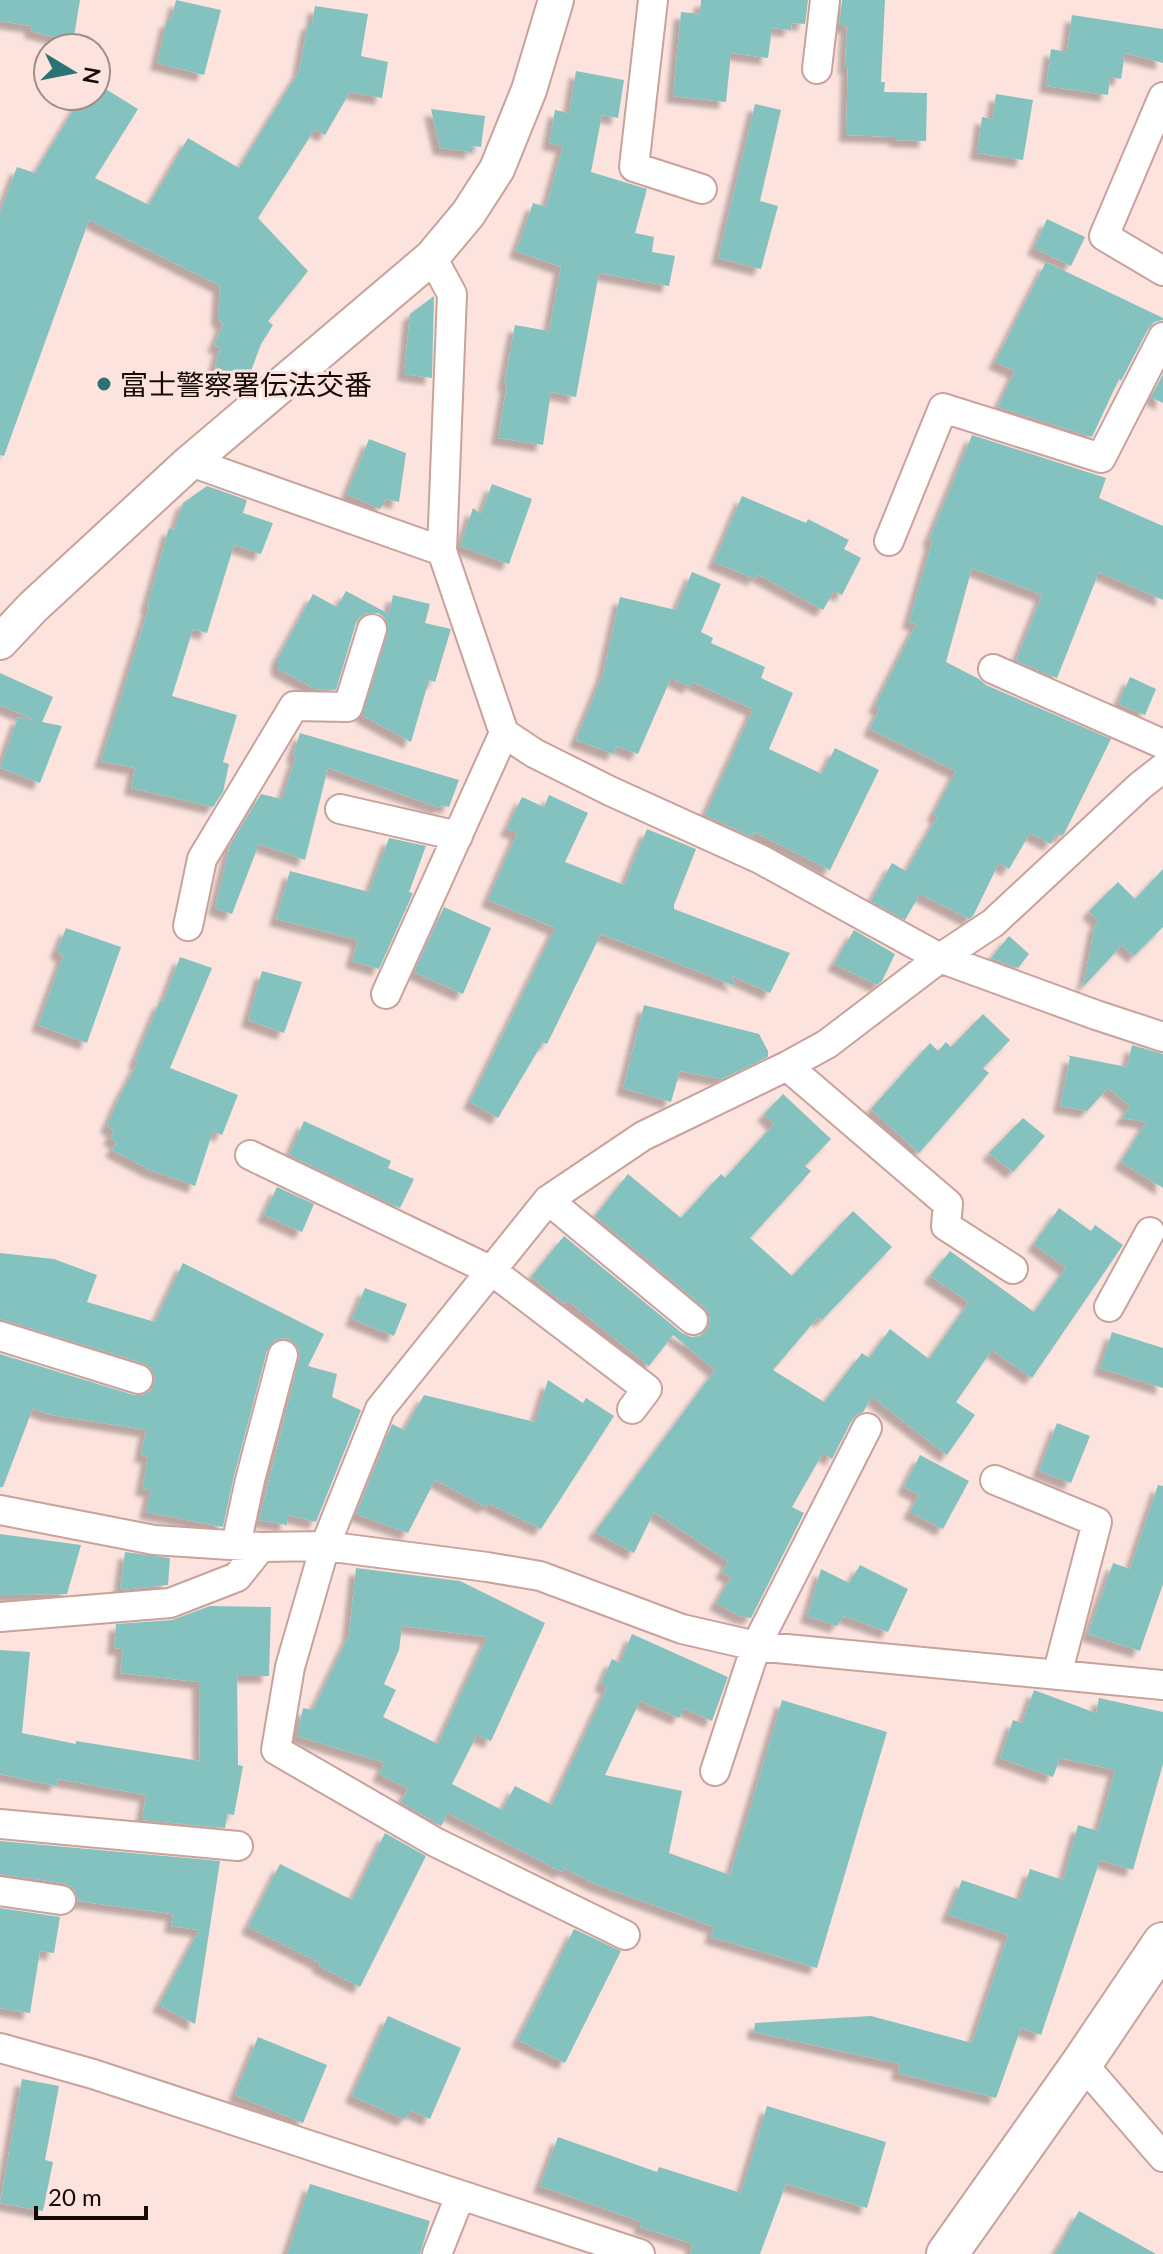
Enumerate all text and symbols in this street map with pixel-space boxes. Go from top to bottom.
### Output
north arrow [32,32,112,112]
text: N [77,65,107,86]
place label: 富士警察署伝法交番 [120,367,372,401]
marker: 富士警察署伝法交番 [95,375,113,393]
scale bar [36,2170,146,2220]
text: 20 m [48,2182,102,2211]

